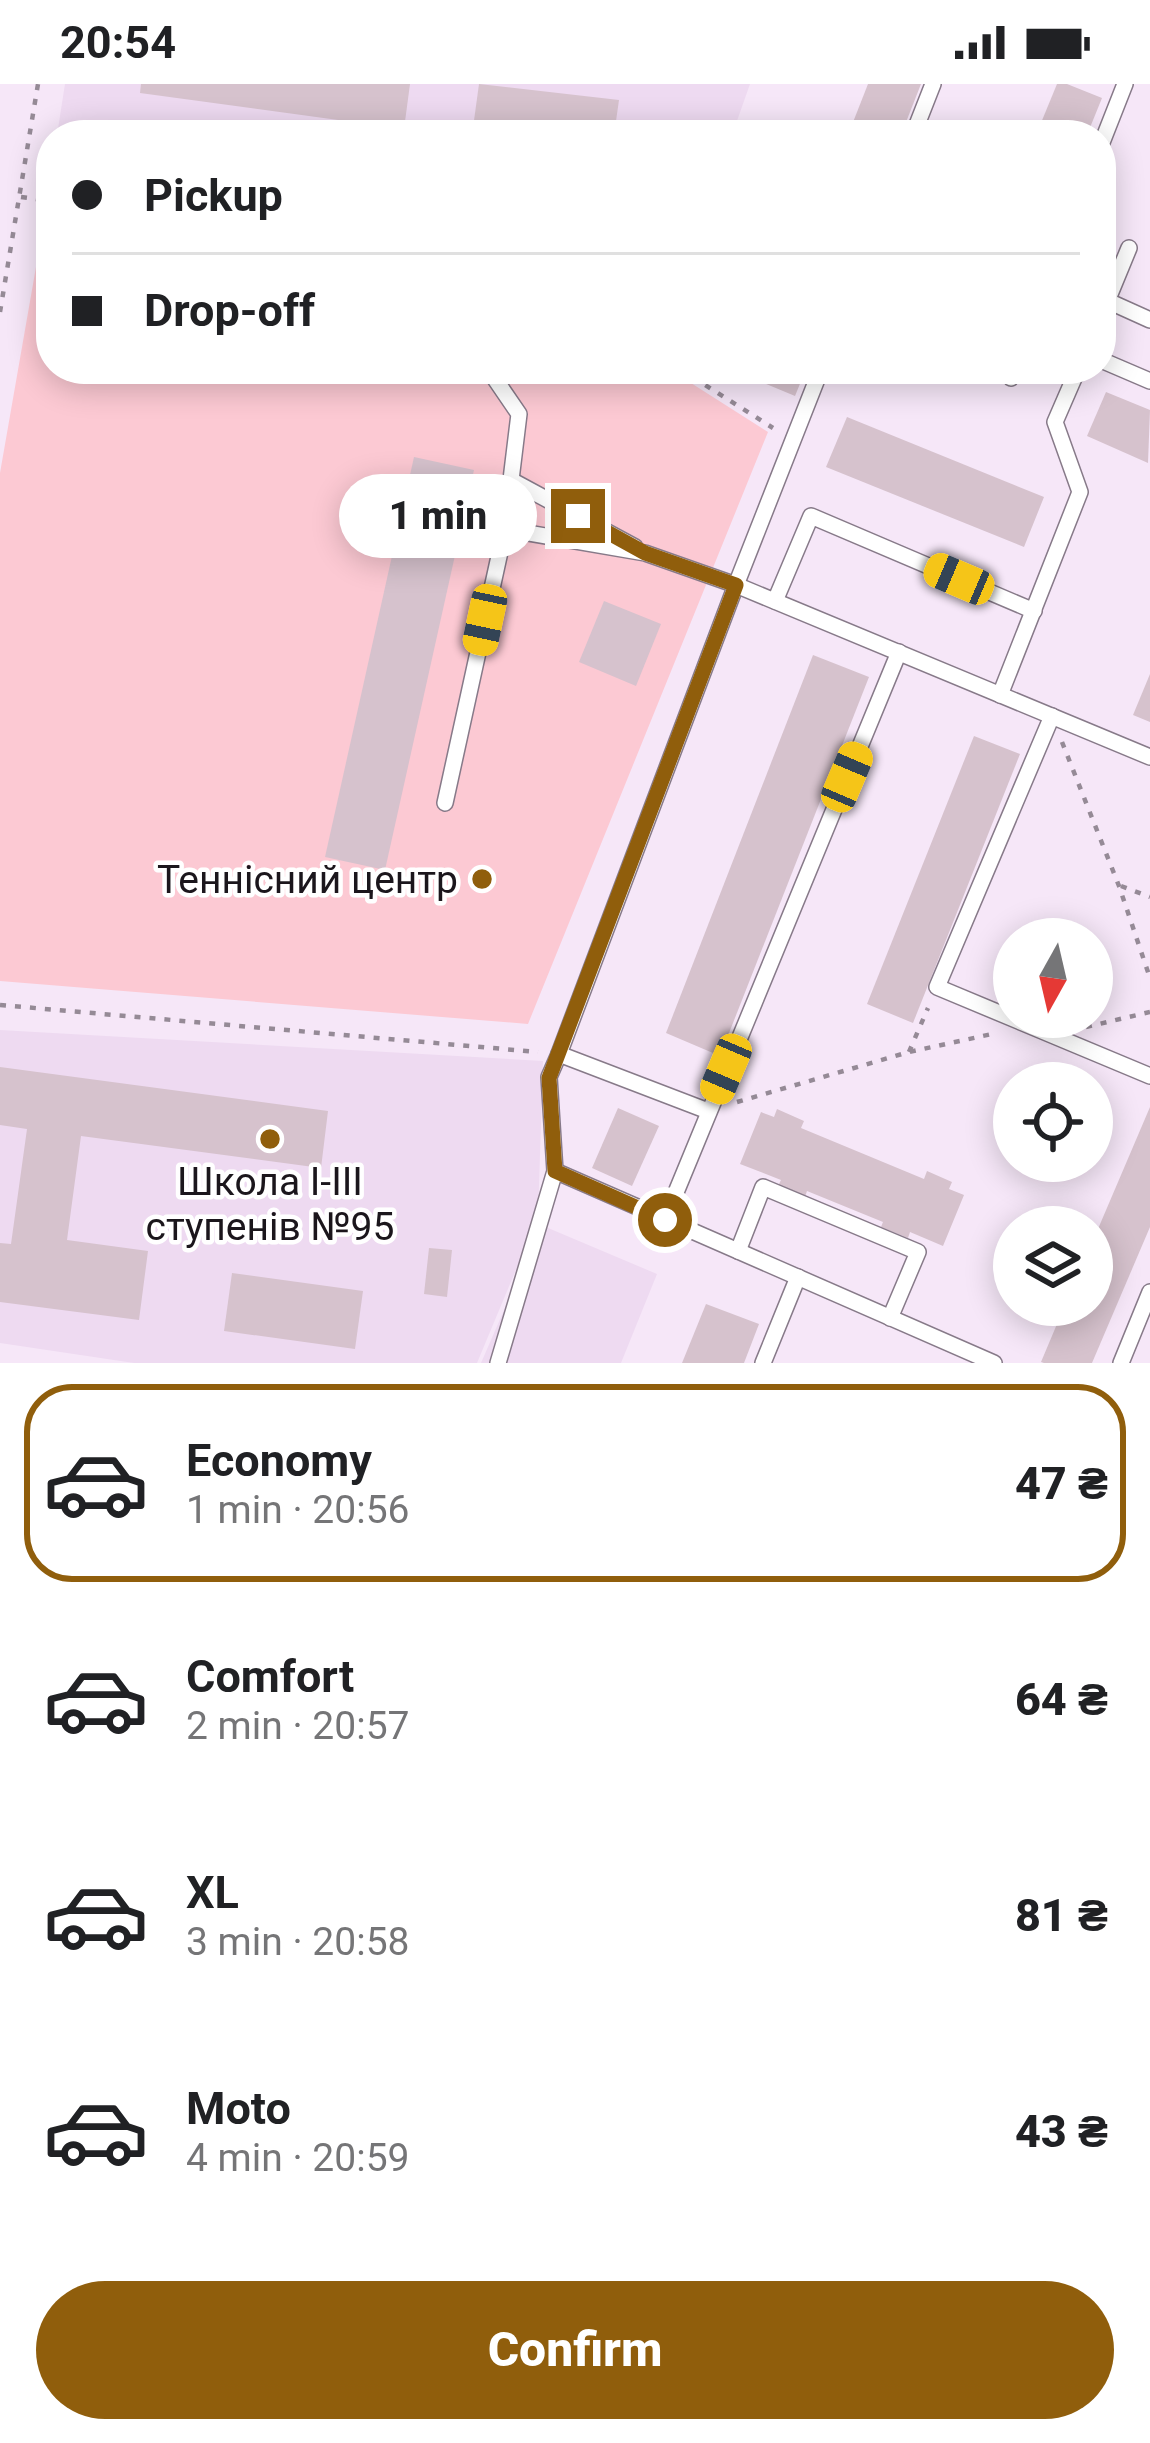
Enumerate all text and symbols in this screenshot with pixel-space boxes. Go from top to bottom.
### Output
text: 20:54 [60,16,176,69]
text: Pickup [144,169,283,222]
text: Drop-off [144,284,315,337]
callout: 1 min [338,474,536,558]
route end [551,489,605,543]
text: 1 min [389,493,487,539]
car [919,548,999,610]
car [460,581,510,659]
car [816,737,878,817]
place label: Теннісний центр [157,857,458,903]
marker: Теннісний центр [469,866,495,892]
north arrow [993,918,1113,1038]
map controls [993,918,1113,1326]
car [695,1029,757,1109]
button: locate [993,1062,1113,1182]
marker: Школа І-ІІІ ступенів №95 [257,1126,283,1152]
place label: Школа І-ІІІ ступенів №95 [146,1159,394,1250]
route start [638,1193,692,1247]
button: layers [993,1206,1113,1326]
icon: car [42,1429,150,1537]
text: Economy [186,1434,372,1487]
text: 47 ₴ [1015,1457,1108,1510]
text: 1 min · 20:56 [186,1487,409,1533]
icon: car [42,1645,150,1753]
text: Comfort [186,1650,354,1703]
text: 64 ₴ [1015,1673,1108,1726]
text: 2 min · 20:57 [186,1703,409,1749]
icon: car [42,1861,150,1969]
text: XL [186,1866,239,1919]
text: 81 ₴ [1015,1889,1108,1942]
text: 3 min · 20:58 [186,1919,409,1965]
icon: car [42,2077,150,2185]
text: Moto [186,2082,291,2135]
text: 43 ₴ [1015,2105,1108,2158]
text: 4 min · 20:59 [186,2135,409,2181]
button: Confirm [36,2281,1114,2419]

